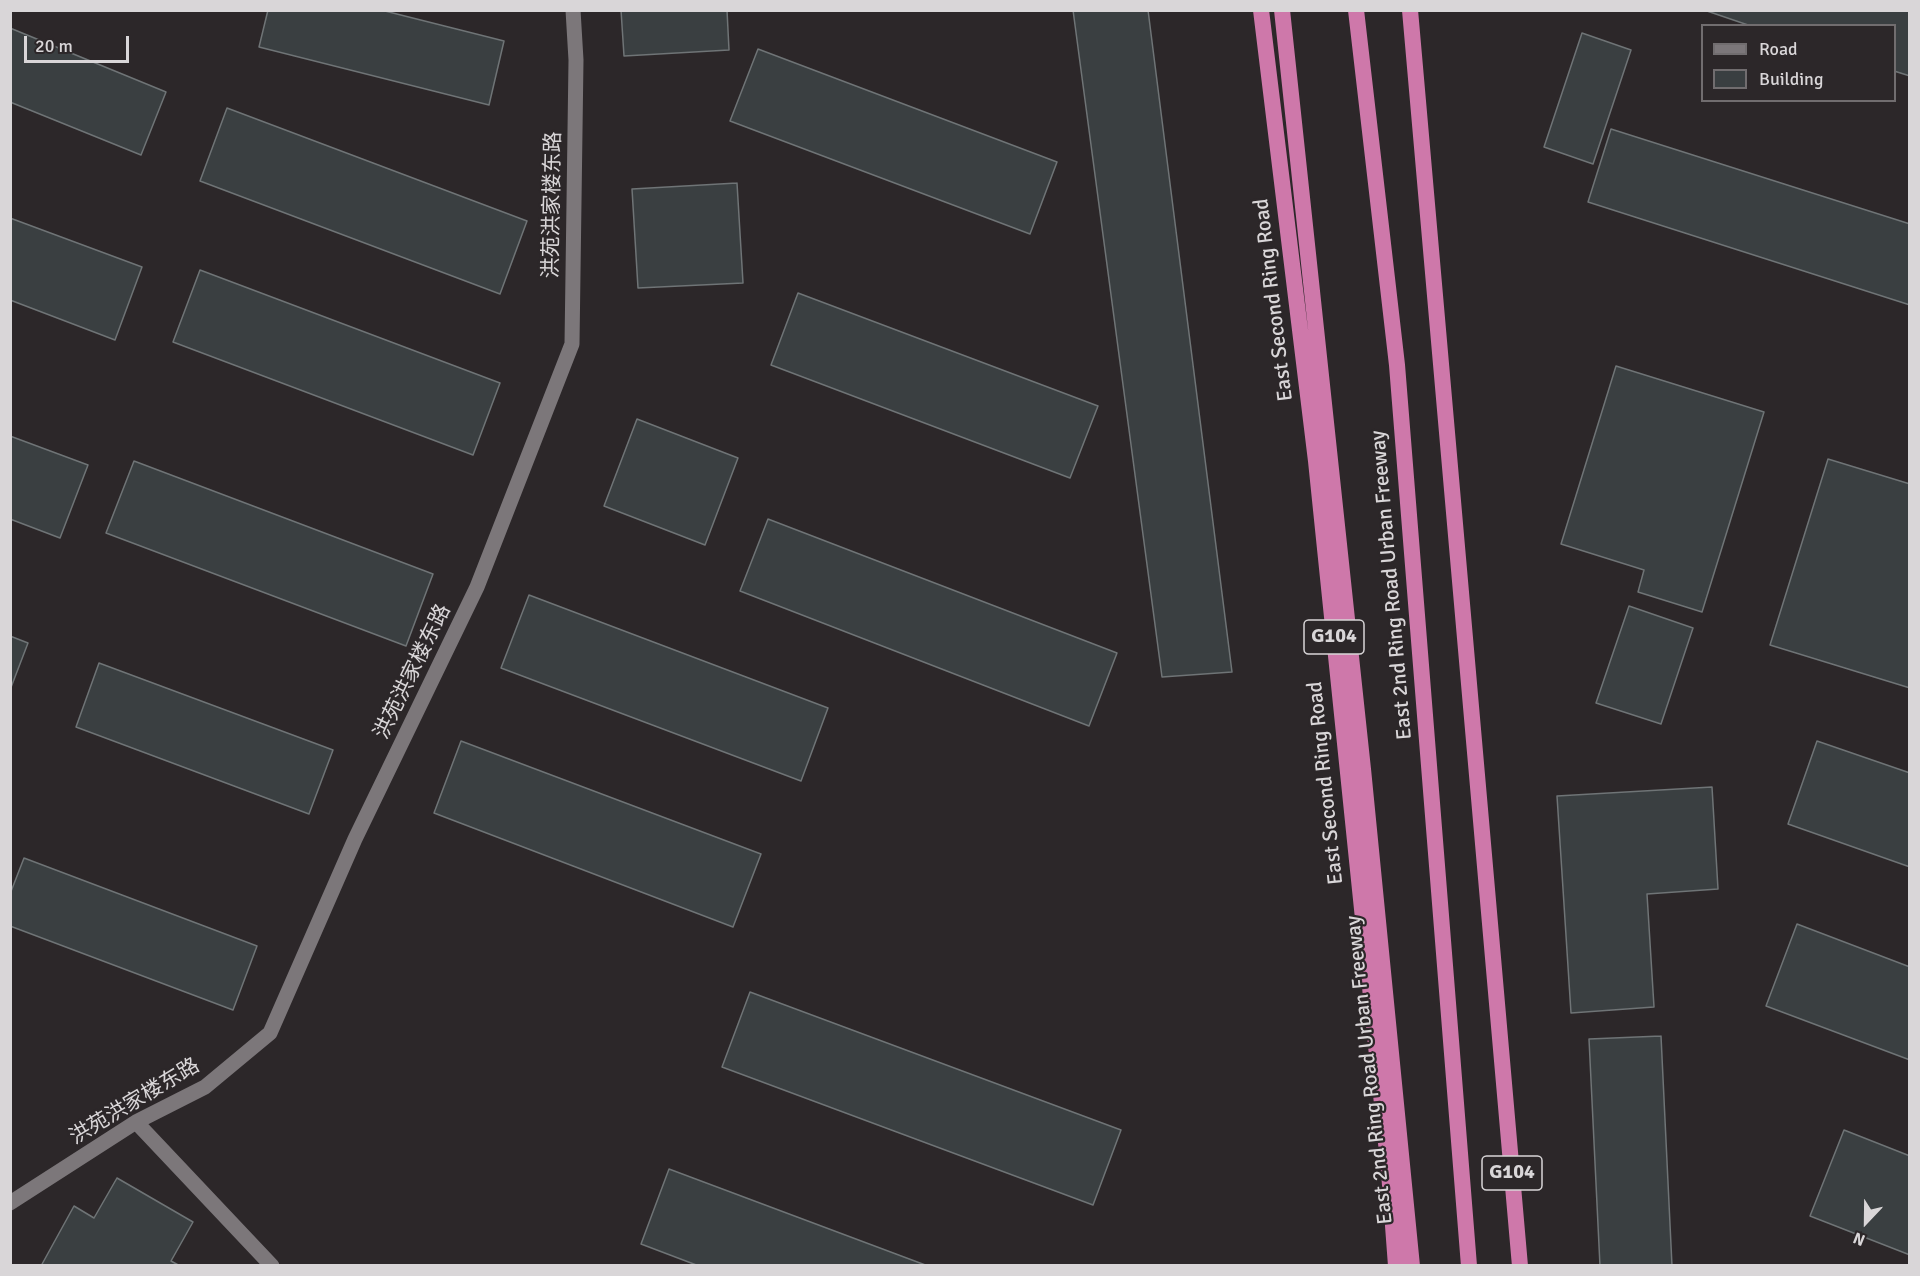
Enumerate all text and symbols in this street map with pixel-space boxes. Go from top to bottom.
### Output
scale bar [27,24,132,62]
legend [1701,24,1896,102]
text: 20 m [35,35,73,57]
text: Road [1759,38,1798,60]
text: Building [1759,68,1823,90]
street label: 洪苑洪家楼东路 [539,131,567,279]
street label: East Second Ring Road [1249,197,1299,403]
street label: East 2nd Ring Road Urban Freeway [1366,429,1418,741]
street label: 洪苑洪家楼东路 [369,600,457,744]
road number: G104 [1304,620,1364,654]
street label: East Second Ring Road [1303,680,1349,886]
street label: East 2nd Ring Road Urban Freeway [1341,914,1399,1226]
street label: 洪苑洪家楼东路 [66,1053,204,1151]
road number: G104 [1482,1156,1542,1190]
north arrow [1836,1192,1896,1252]
text: N [1850,1227,1868,1250]

